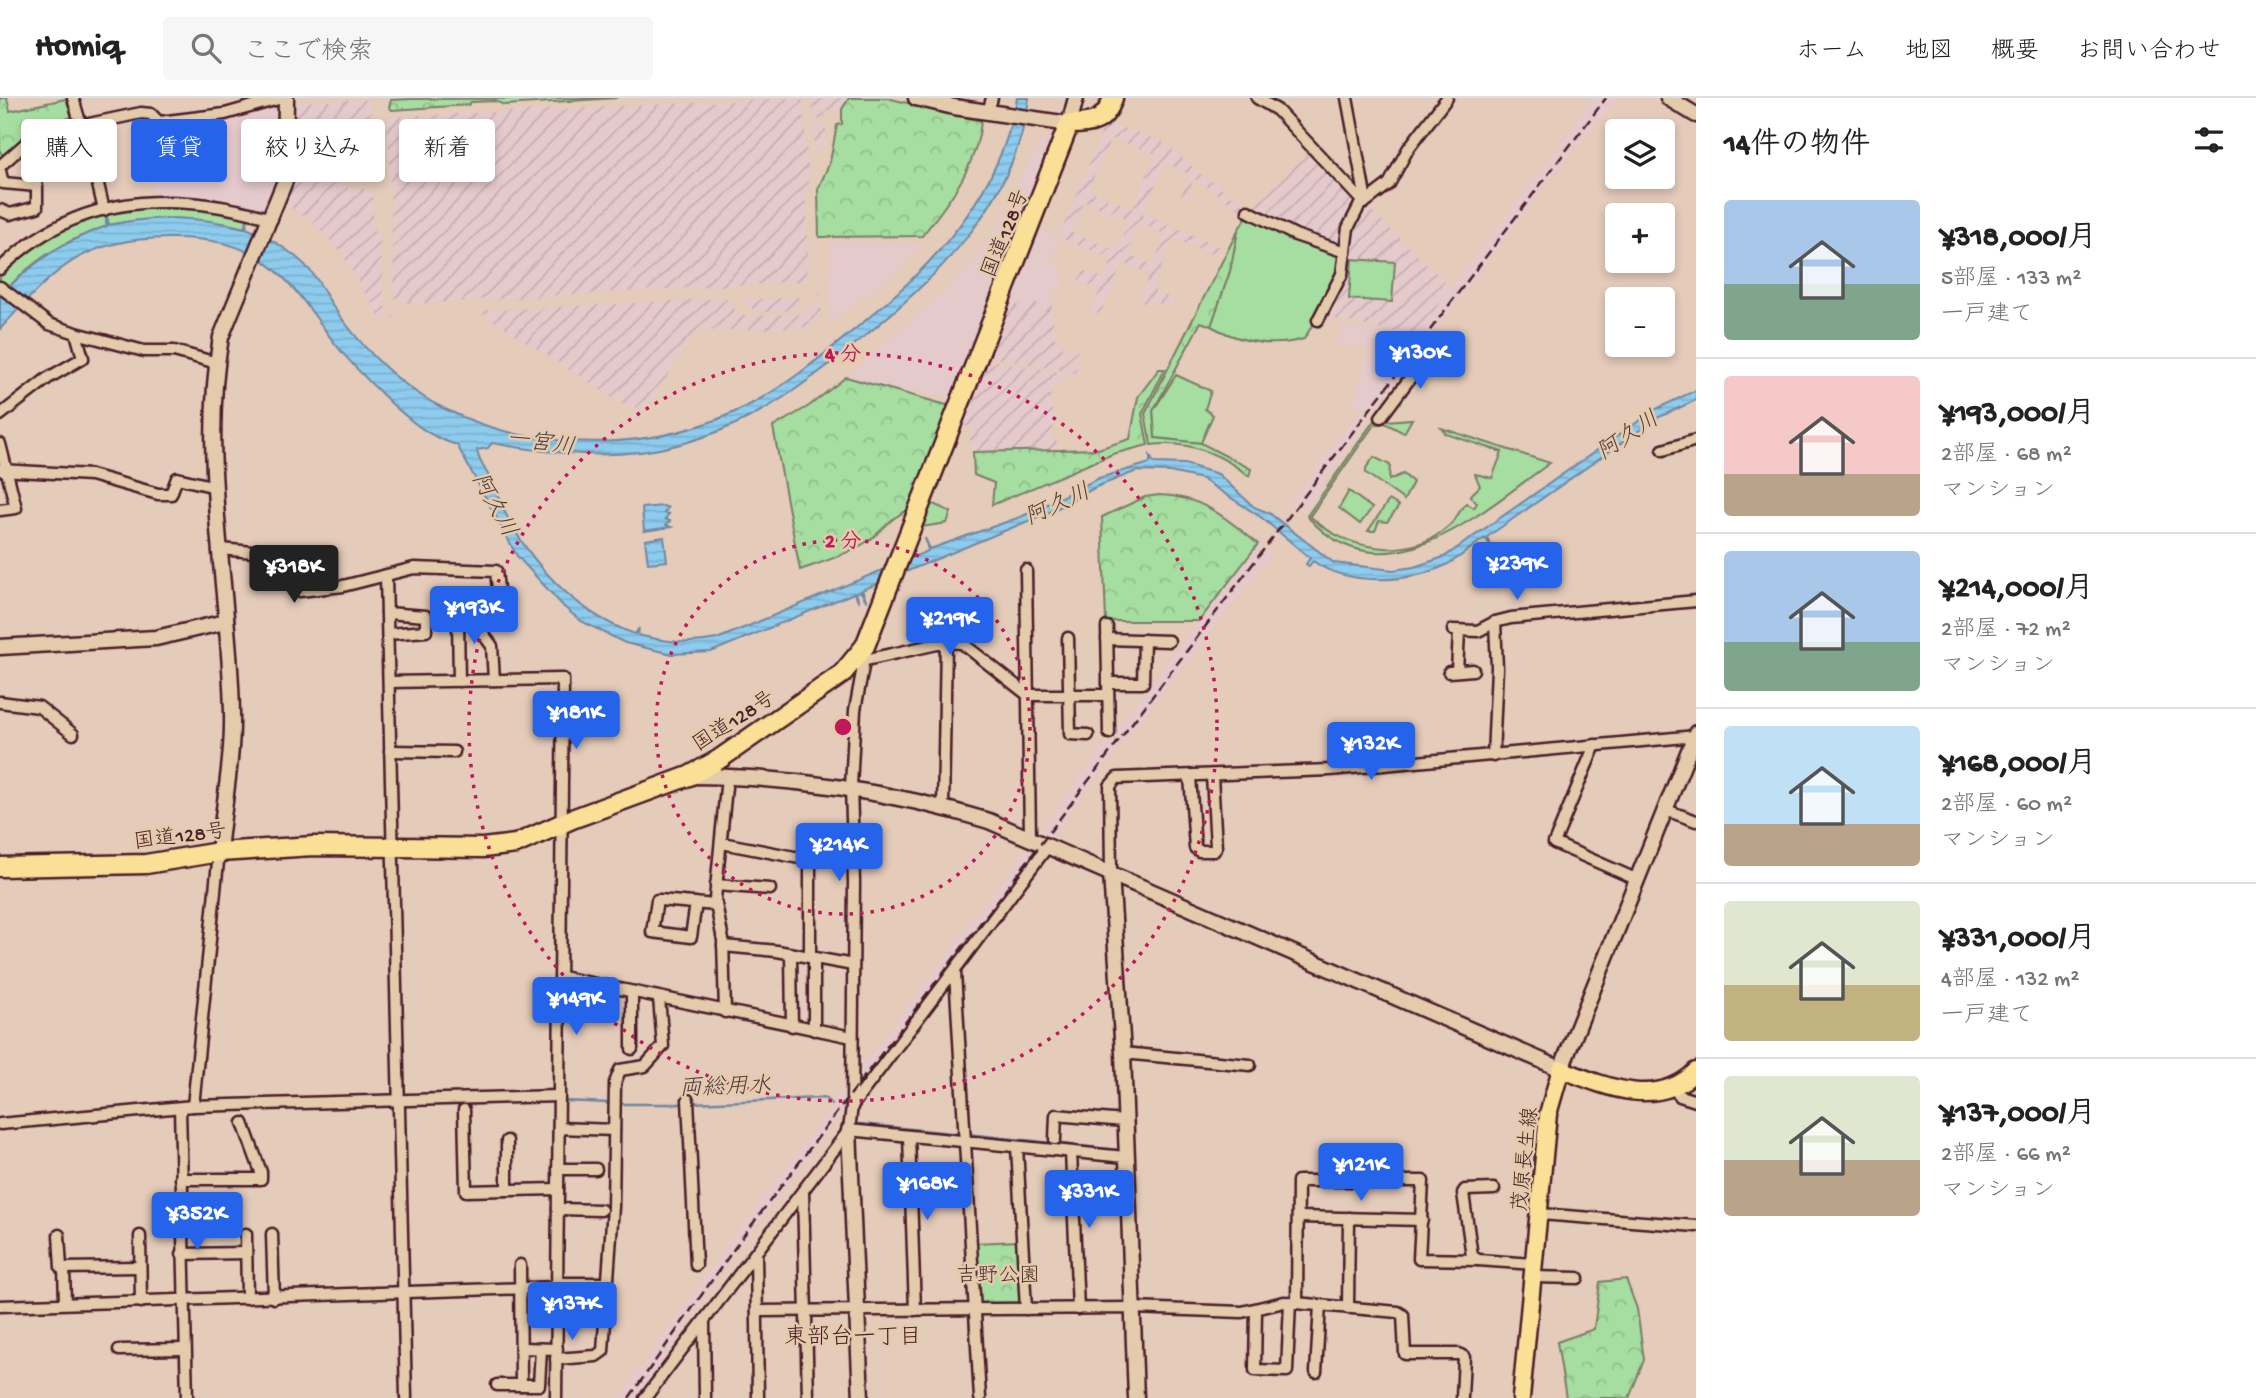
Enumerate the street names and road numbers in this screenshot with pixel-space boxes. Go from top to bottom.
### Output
street label: 国道128号 [977,186,1036,282]
street label: 国道128号 [688,686,781,759]
street label: 国道128号 [132,819,228,857]
street label: 茂原長生線 [1509,1106,1545,1213]

